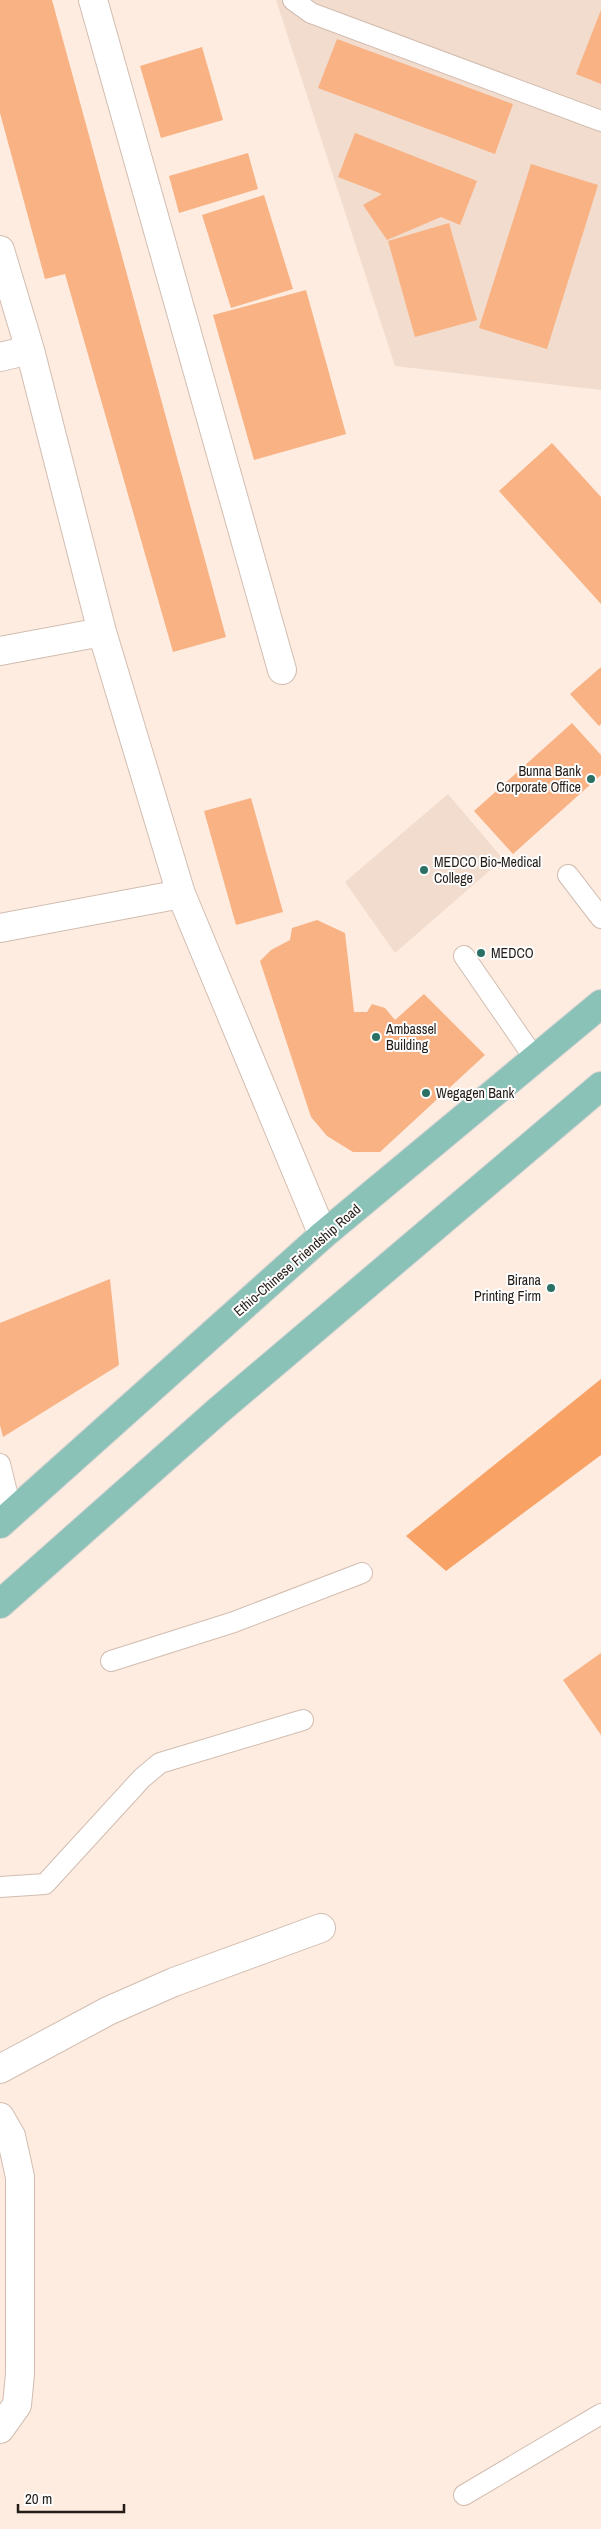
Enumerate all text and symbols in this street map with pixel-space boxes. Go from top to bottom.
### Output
place label: Bunna Bank Corporate Office [496,762,581,796]
marker: Bunna Bank Corporate Office [585,773,597,785]
place label: MEDCO Bio-Medical College [434,853,541,887]
marker: MEDCO Bio-Medical College [418,864,430,876]
place label: MEDCO [491,944,534,962]
marker: MEDCO [475,947,487,959]
place label: Ambassel Building [385,1020,436,1054]
marker: Ambassel Building [370,1031,382,1043]
place label: Wegagen Bank [436,1084,515,1102]
marker: Wegagen Bank [420,1087,432,1099]
street label: Ethio-Chinese Friendship Road [230,1200,364,1320]
place label: Birana Printing Firm [474,1271,542,1305]
marker: Birana Printing Firm [545,1282,557,1294]
scale bar [18,2482,124,2514]
text: 20 m [25,2488,52,2509]

